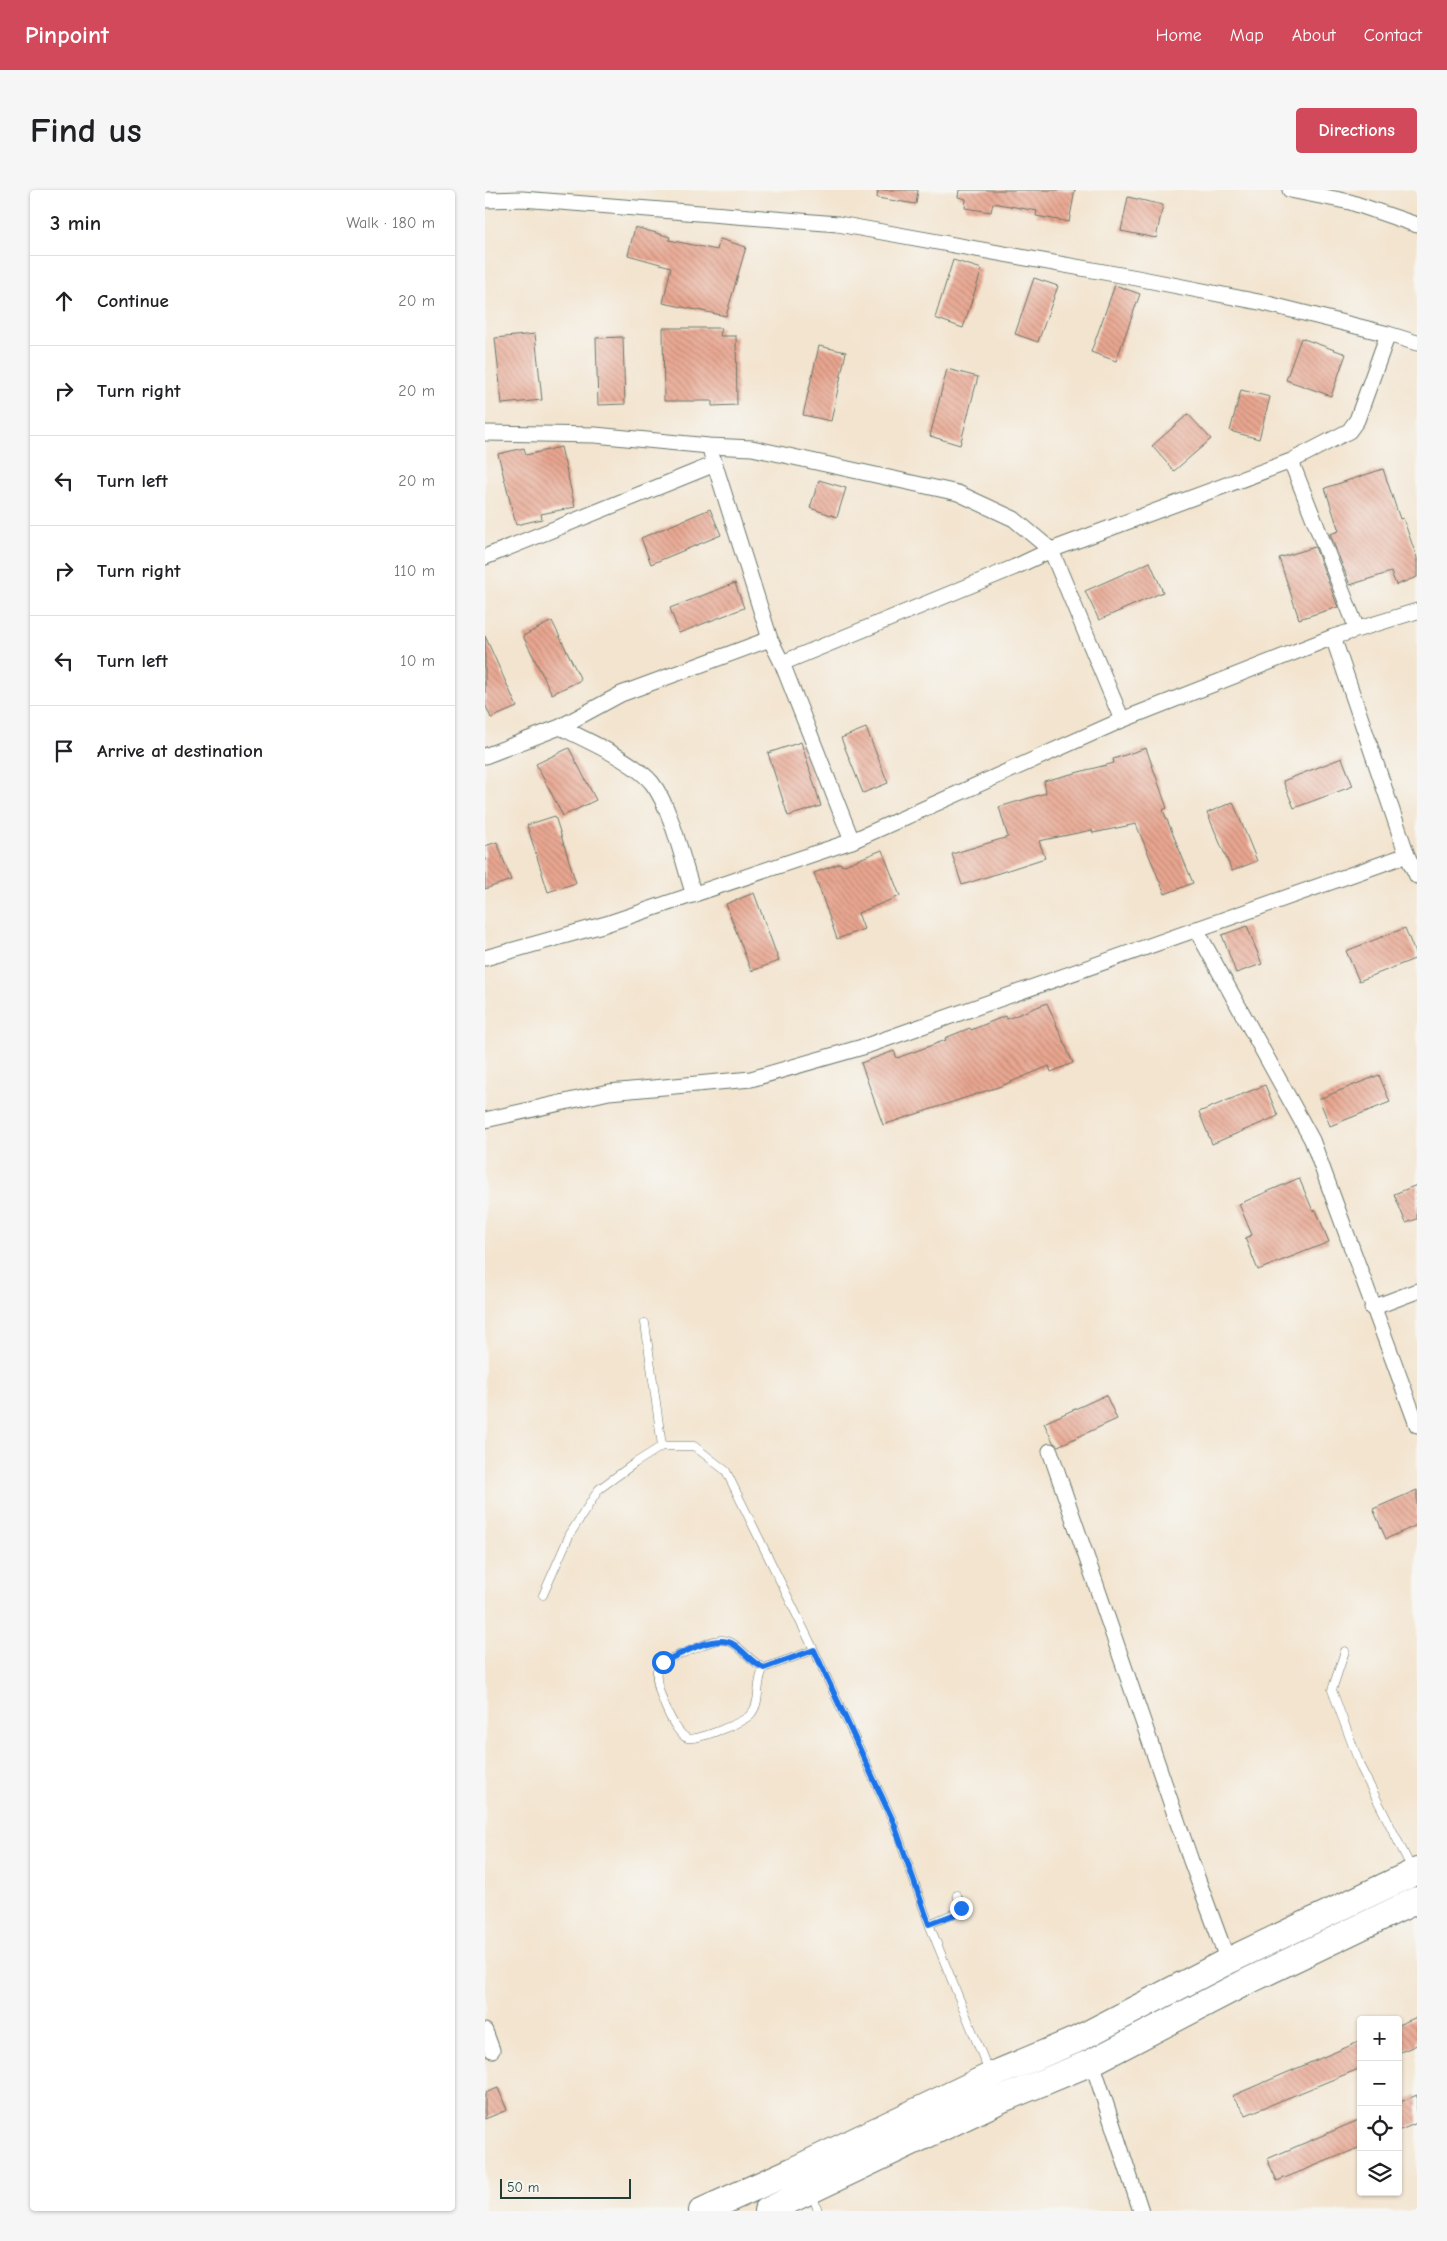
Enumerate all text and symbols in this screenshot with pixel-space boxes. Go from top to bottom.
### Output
text: Pinpoint [25,21,109,49]
text: Home [1155,25,1202,46]
text: Map [1230,25,1264,46]
text: About [1292,25,1336,46]
text: Contact [1364,25,1422,46]
button: Directions [1296,108,1417,153]
text: Find us [30,110,142,151]
text: 3 min [50,211,101,235]
text: Walk · 180 m [346,214,435,232]
icon: ahead [50,287,78,315]
text: Continue [97,290,169,312]
text: 20 m [398,292,435,310]
icon: right [50,377,78,405]
text: Turn right [97,380,181,402]
text: 20 m [398,382,435,400]
icon: left [50,467,78,495]
text: Turn left [97,470,168,492]
text: 20 m [398,472,435,490]
icon: right [50,557,78,585]
text: Turn right [97,560,181,582]
text: 110 m [394,562,435,580]
icon: left [50,647,78,675]
text: Turn left [97,650,168,672]
text: 10 m [400,652,435,670]
icon: arrive [50,737,78,765]
text: Arrive at destination [97,740,263,762]
route start [652,1651,675,1674]
route end [950,1897,973,1920]
map controls [1357,2016,1402,2196]
button: + [1357,2016,1402,2061]
button: − [1357,2061,1402,2106]
button: locate [1357,2106,1402,2151]
button: layers [1357,2151,1402,2196]
scale bar [500,2176,631,2199]
text: 50 m [507,2179,539,2196]

